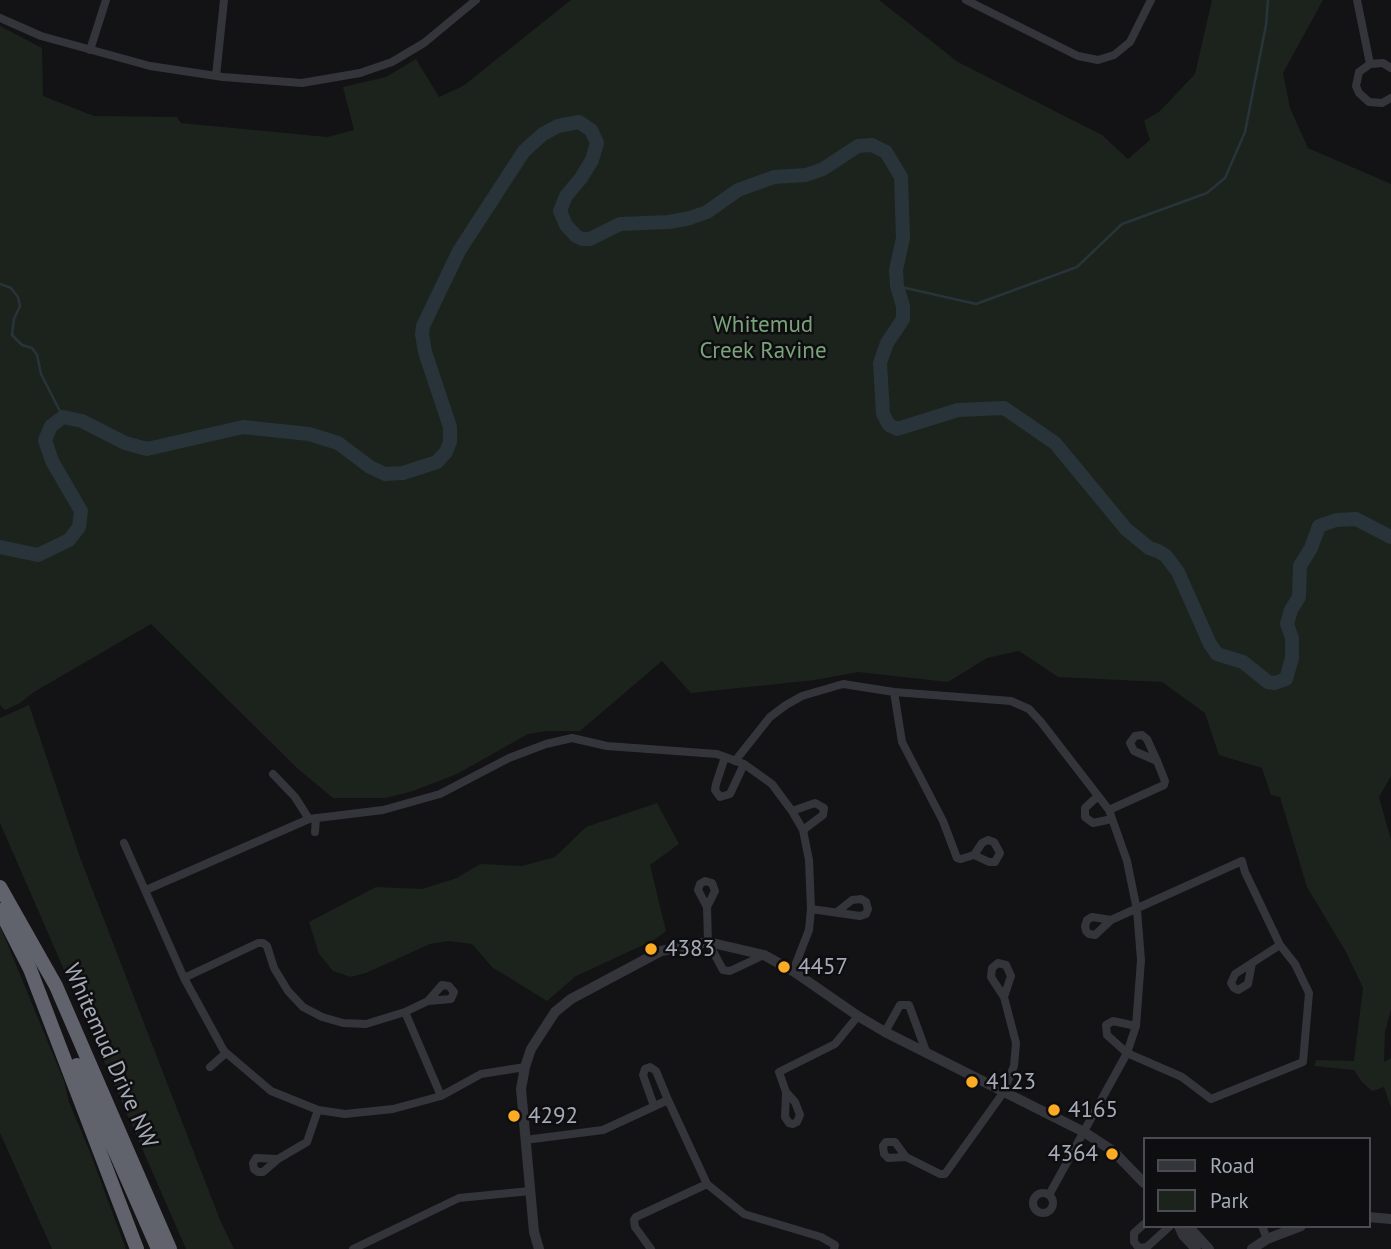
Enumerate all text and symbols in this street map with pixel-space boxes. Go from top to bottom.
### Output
park label: Whitemud Creek Ravine [699,311,827,365]
place label: 4383 [665,935,715,963]
marker: 4383 [643,941,659,957]
place label: 4457 [798,953,848,981]
marker: 4457 [776,959,792,975]
street label: Whitemud Drive NW [57,960,163,1152]
place label: 4123 [986,1068,1036,1096]
marker: 4123 [964,1074,980,1090]
place label: 4165 [1068,1096,1118,1124]
place label: 4292 [528,1102,578,1130]
marker: 4165 [1046,1102,1062,1118]
marker: 4292 [506,1108,522,1124]
legend [1142,1137,1370,1228]
place label: 4364 [1048,1140,1098,1168]
marker: 4364 [1104,1146,1120,1162]
text: Road [1210,1152,1254,1179]
text: Park [1210,1187,1249,1214]

